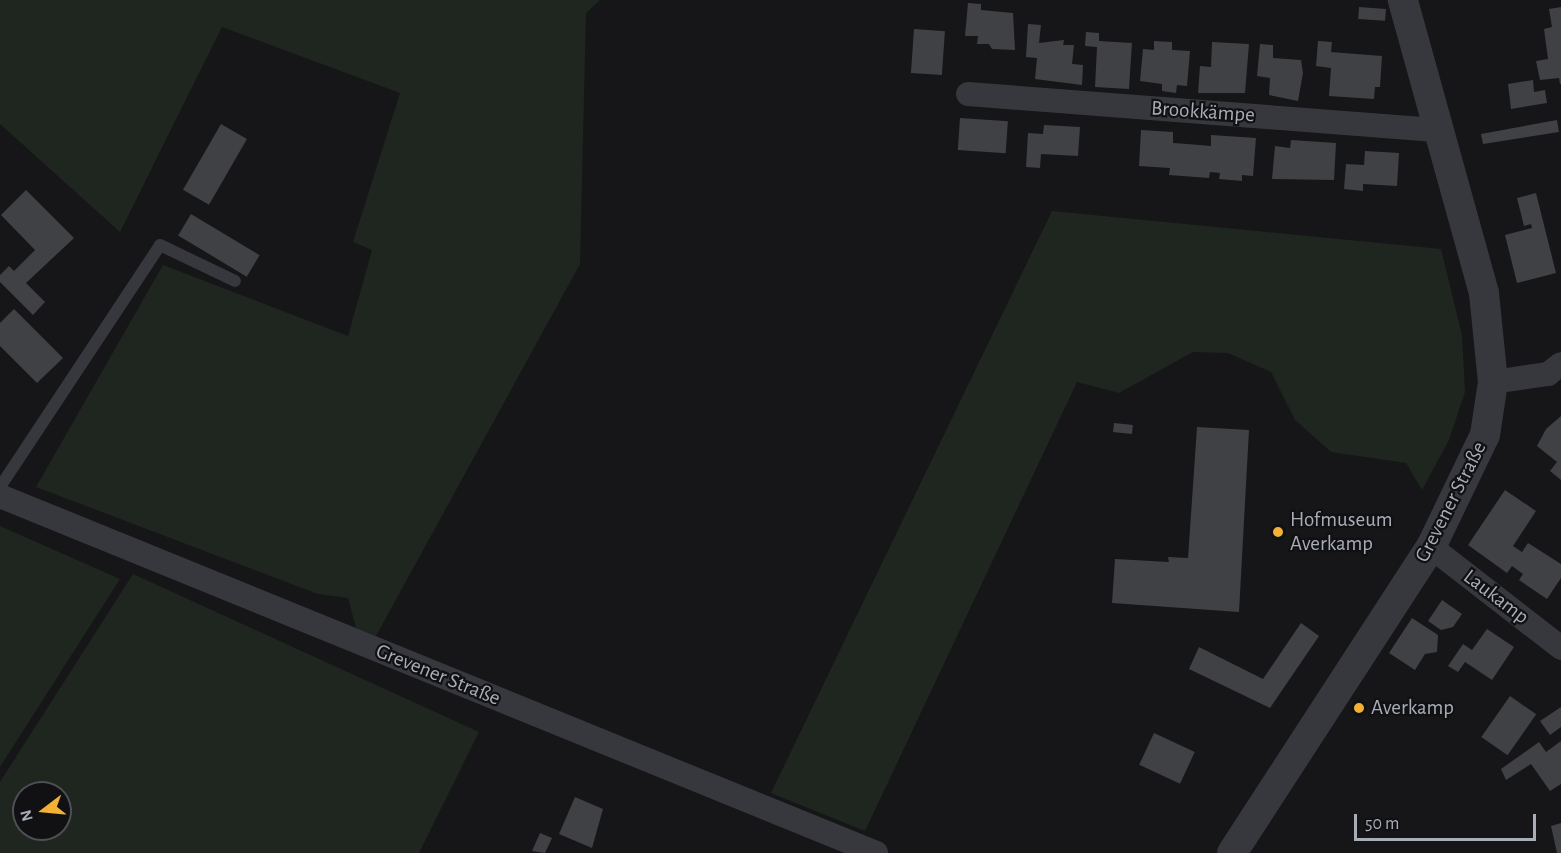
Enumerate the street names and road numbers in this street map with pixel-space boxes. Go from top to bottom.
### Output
street label: Brookkämpe [1150,96,1256,128]
street label: Grevener Straße [1410,438,1492,566]
street label: Laukamp [1458,564,1534,630]
street label: Grevener Straße [372,639,504,711]

